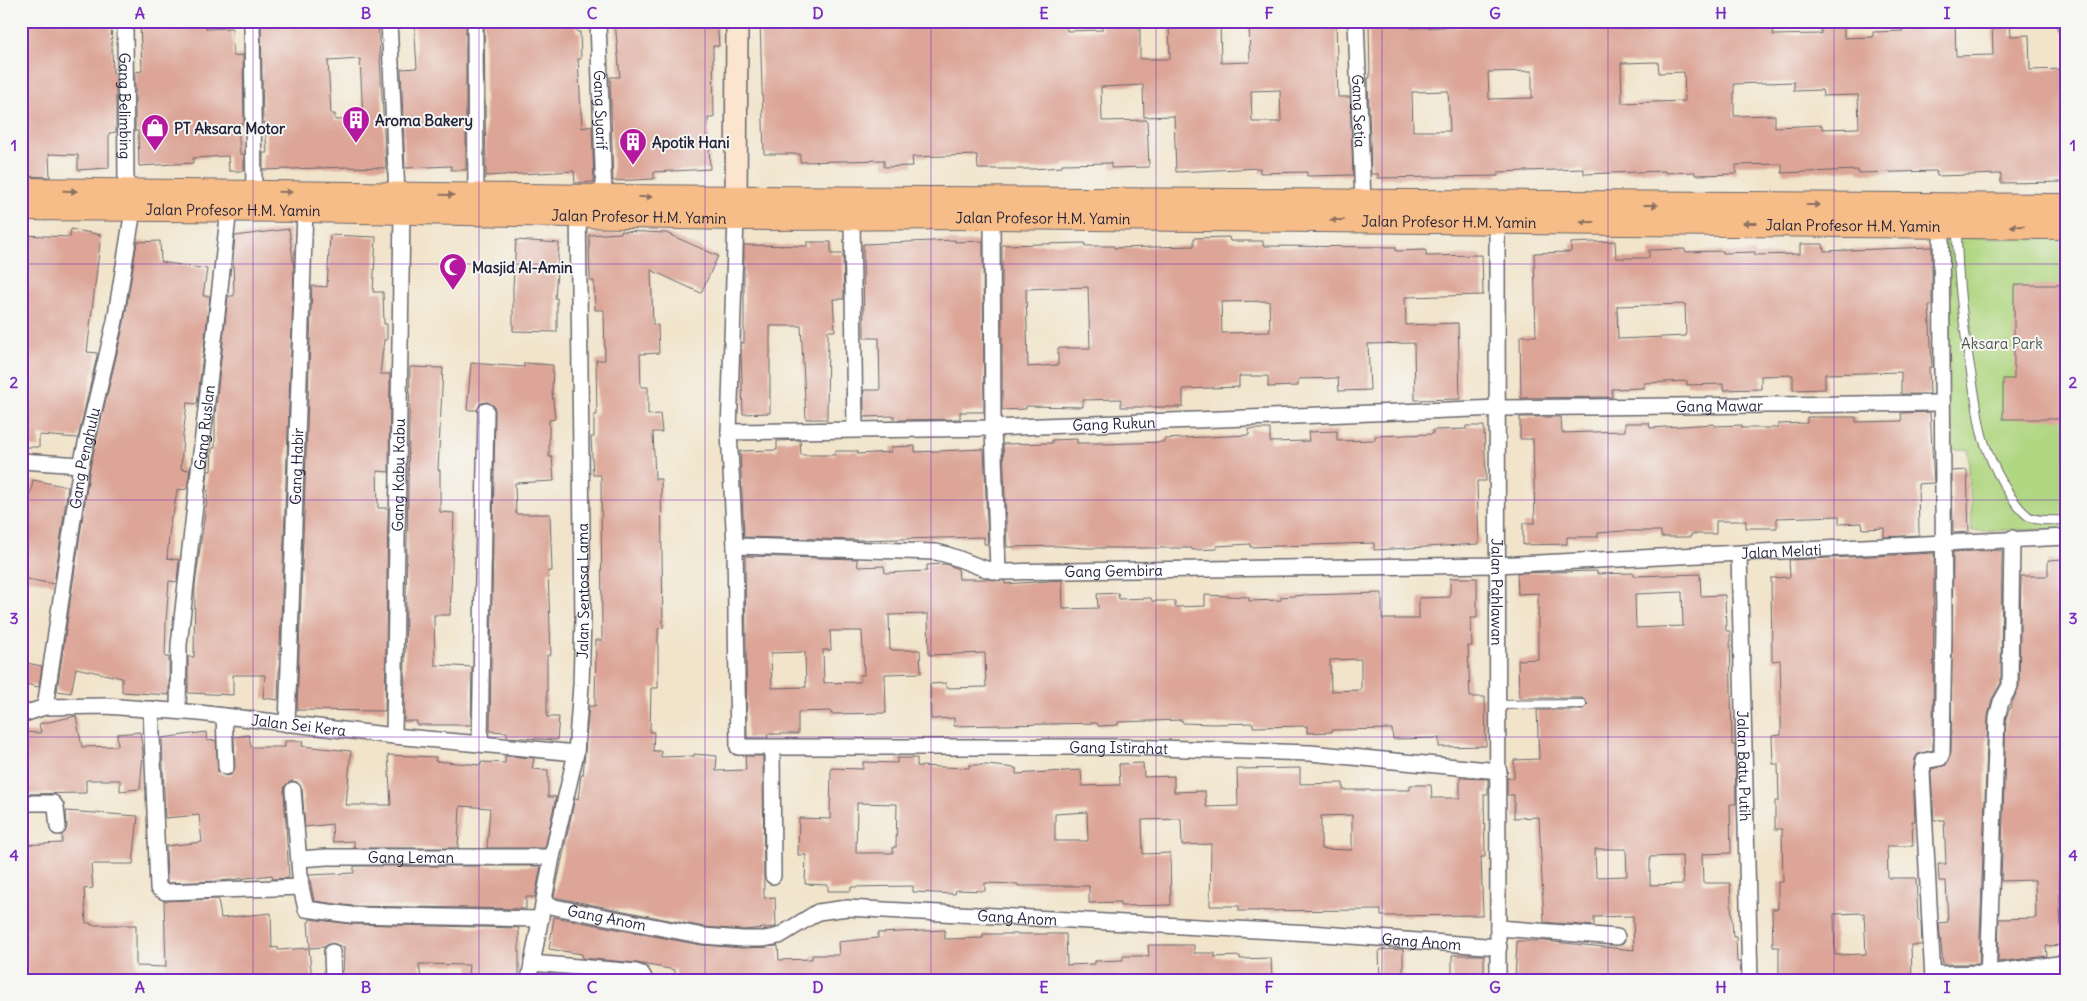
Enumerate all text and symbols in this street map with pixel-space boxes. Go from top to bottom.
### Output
text: A [135,3,145,23]
text: B [361,3,372,23]
text: C [587,3,598,23]
text: D [812,3,824,23]
text: E [1039,3,1049,23]
text: F [1264,3,1274,23]
text: G [1489,3,1501,23]
text: H [1715,3,1727,23]
text: I [1944,3,1951,23]
street label: Gang Belimbing [116,53,135,159]
street label: Gang Syarif [590,70,612,151]
street label: Gang Setia [1349,74,1370,148]
building icon: Aroma Bakery [341,105,371,144]
place label: Aroma Bakery [375,111,473,131]
shop icon: PT Aksara Motor [140,113,170,152]
place label: PT Aksara Motor [174,119,286,138]
building icon: Apotik Hani [618,127,648,166]
place label: Apotik Hani [652,133,730,153]
text: 1 [11,135,17,155]
text: 1 [2070,135,2076,155]
one-way arrow [62,187,78,195]
one-way arrow [277,188,293,196]
one-way arrow [440,191,456,199]
one-way arrow [637,193,653,201]
street label: Jalan Profesor H.M. Yamin [145,199,321,220]
one-way arrow [1643,201,1659,209]
one-way arrow [1805,201,1821,209]
street label: Jalan Profesor H.M. Yamin [551,205,727,227]
street label: Jalan Profesor H.M. Yamin [955,207,1131,228]
street label: Jalan Profesor H.M. Yamin [1361,211,1537,232]
street label: Jalan Profesor H.M. Yamin [1765,215,1941,235]
one-way arrow [1329,216,1345,224]
one-way arrow [1579,218,1595,226]
one-way arrow [1741,219,1757,227]
one-way arrow [2009,221,2025,229]
mosque icon: Masjid Al-Amin [438,252,468,291]
place label: Masjid Al-Amin [472,258,573,277]
park label: Aksara Park [1961,334,2043,353]
text: 2 [10,372,19,392]
text: 2 [2069,372,2078,392]
street label: Gang Ruslan [190,383,218,471]
street label: Gang Mawar [1676,396,1763,415]
street label: Gang Penghulu [65,405,104,510]
street label: Gang Rukun [1072,412,1156,434]
street label: Gang Kabu Kabu [388,418,408,532]
street label: Gang Habir [285,427,307,505]
street label: Jalan Sentosa Lama [572,522,593,659]
street label: Jalan Pahlawan [1488,538,1507,646]
street label: Jalan Melati [1740,540,1822,562]
street label: Gang Gembira [1064,560,1163,581]
text: 3 [9,608,19,628]
text: 3 [2068,608,2078,628]
street label: Jalan Sei Kera [250,710,348,740]
street label: Jalan Batu Putih [1734,710,1755,822]
street label: Gang Istirahat [1069,737,1168,758]
text: 4 [9,845,19,865]
text: 4 [2068,845,2078,865]
street label: Gang Leman [368,848,454,867]
street label: Gang Anom [566,900,648,934]
street label: Gang Anom [977,906,1058,929]
street label: Gang Anom [1381,929,1462,954]
text: A [135,977,145,997]
text: B [361,977,372,997]
text: C [587,977,598,997]
text: D [812,977,824,997]
text: E [1039,977,1049,997]
text: F [1264,977,1274,997]
text: G [1489,977,1501,997]
text: H [1715,977,1727,997]
text: I [1944,977,1951,997]

